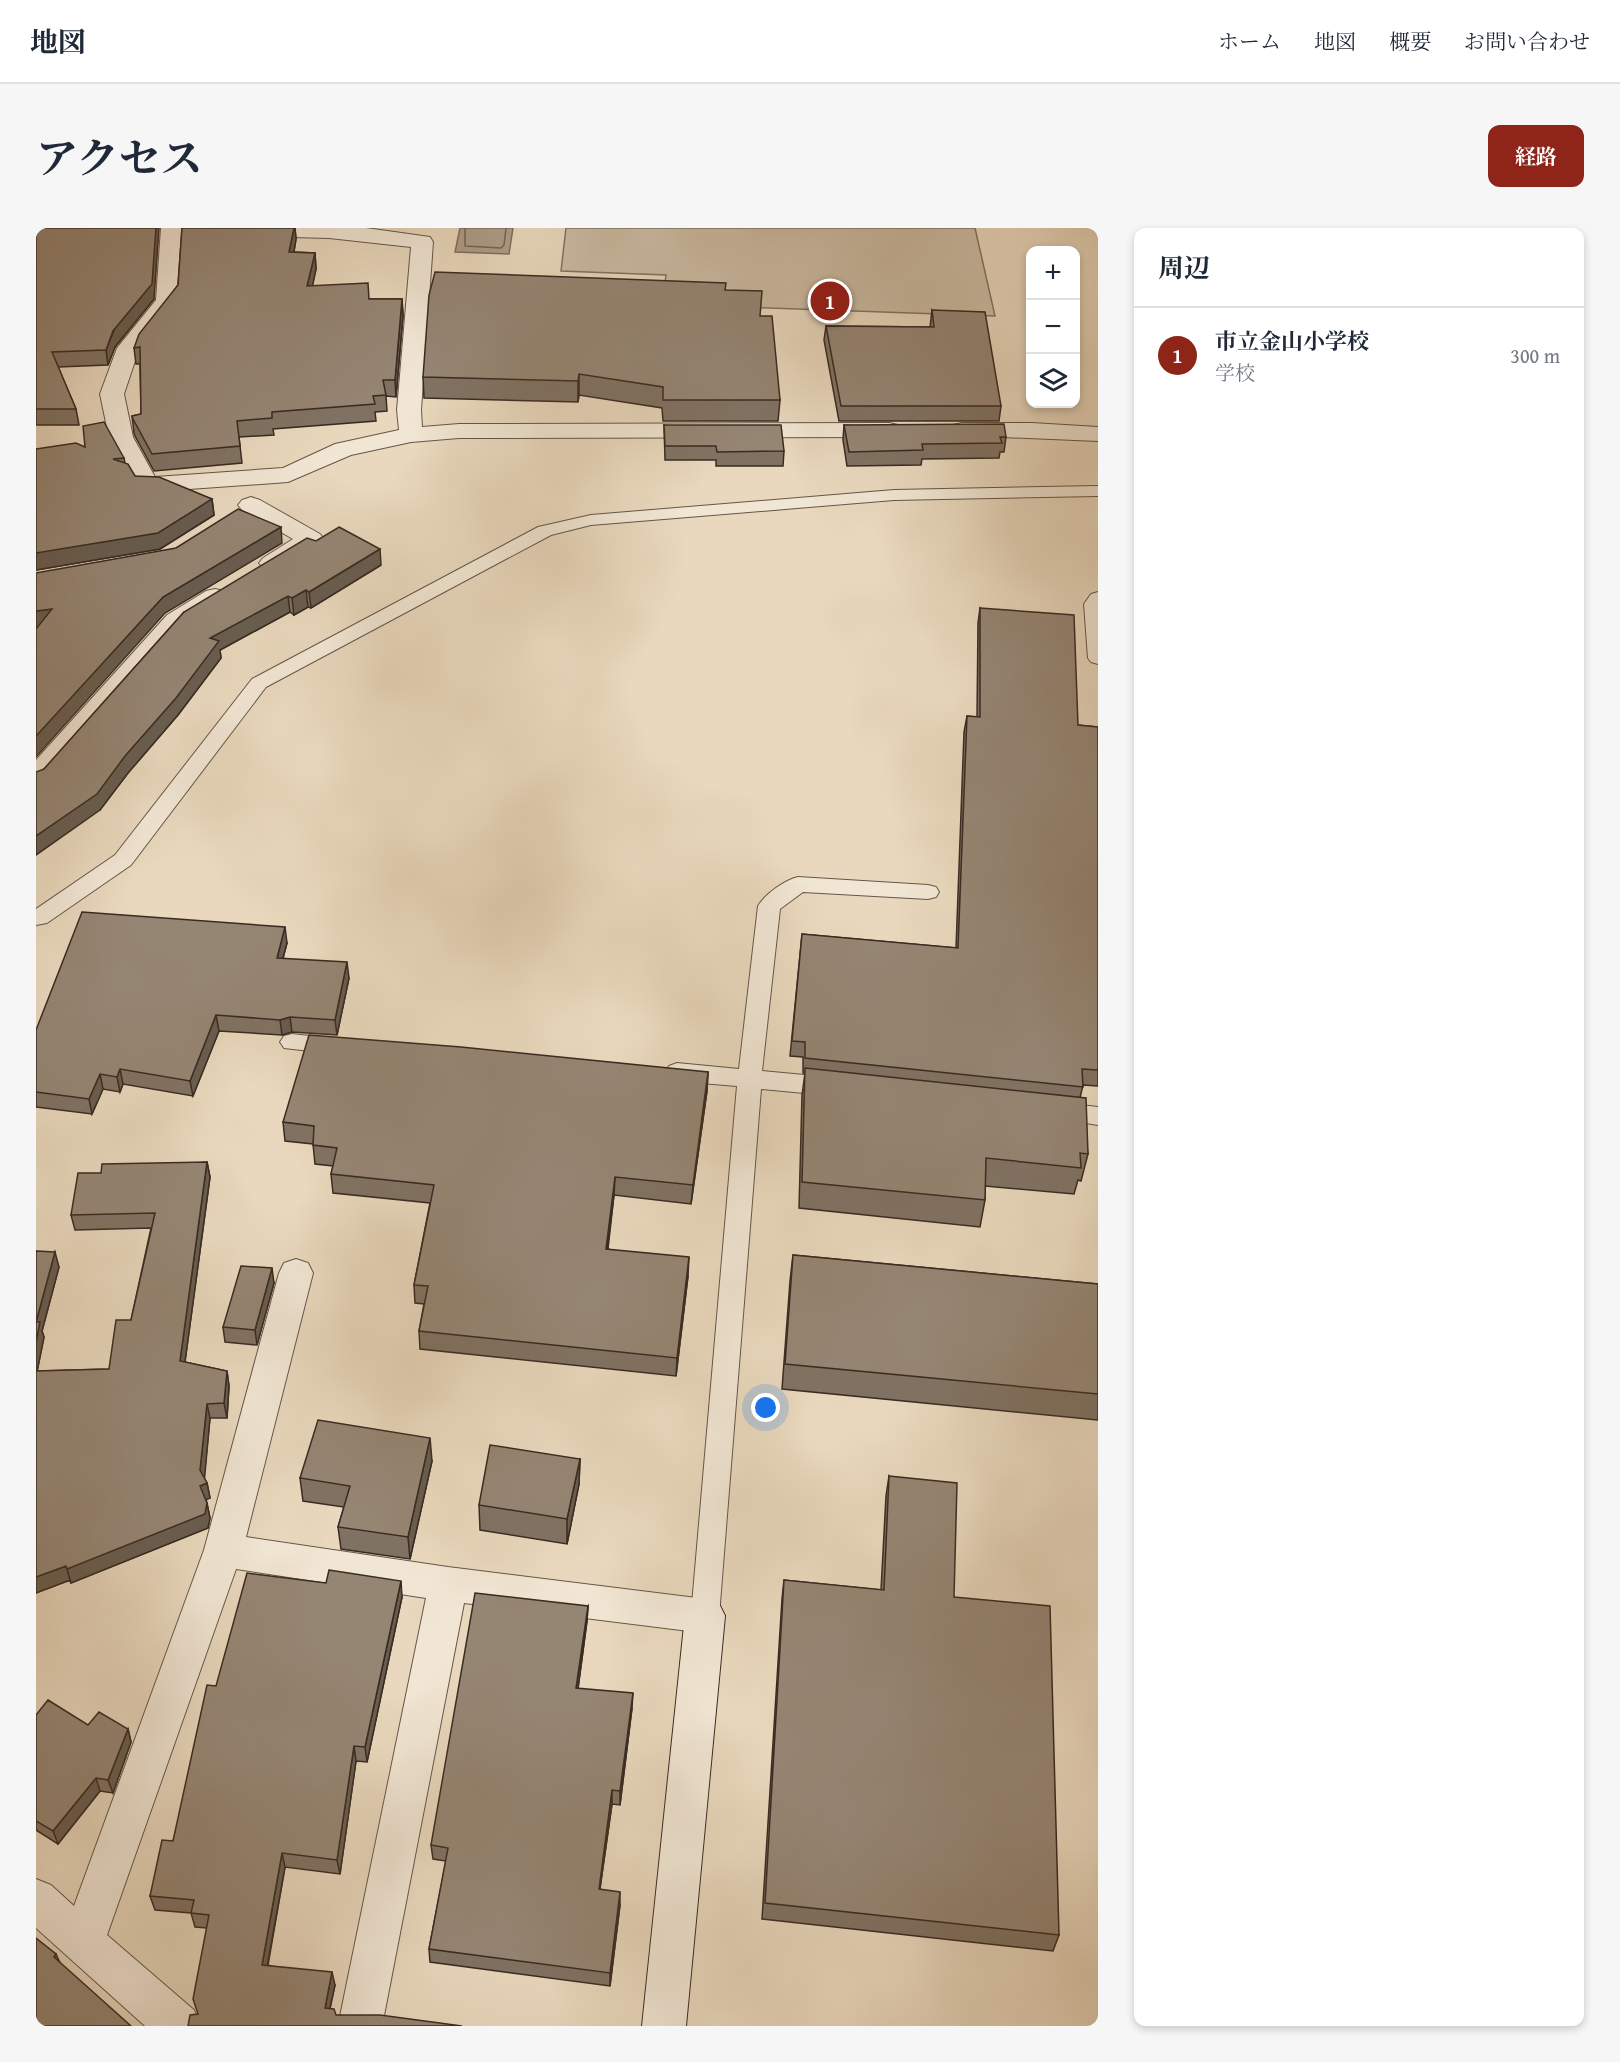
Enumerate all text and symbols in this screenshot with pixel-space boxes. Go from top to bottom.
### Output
text: 地図 [30,21,86,62]
text: ホーム [1218,26,1281,57]
text: 地図 [1314,26,1356,57]
text: 概要 [1389,26,1431,57]
text: お問い合わせ [1464,26,1590,57]
button: 経路 [1488,125,1584,187]
text: アクセス [36,127,203,188]
map controls [1026,246,1080,408]
button: + [1026,246,1080,300]
text: 周辺 [1158,248,1210,287]
pin: 1 [810,278,850,324]
button: − [1026,300,1080,354]
text: 市立金山小学校 [1215,325,1369,357]
text: 1 [1172,341,1183,370]
text: 300 m [1510,341,1560,370]
button: layers [1026,354,1080,408]
text: 学校 [1215,358,1255,387]
your location [751,1393,780,1422]

